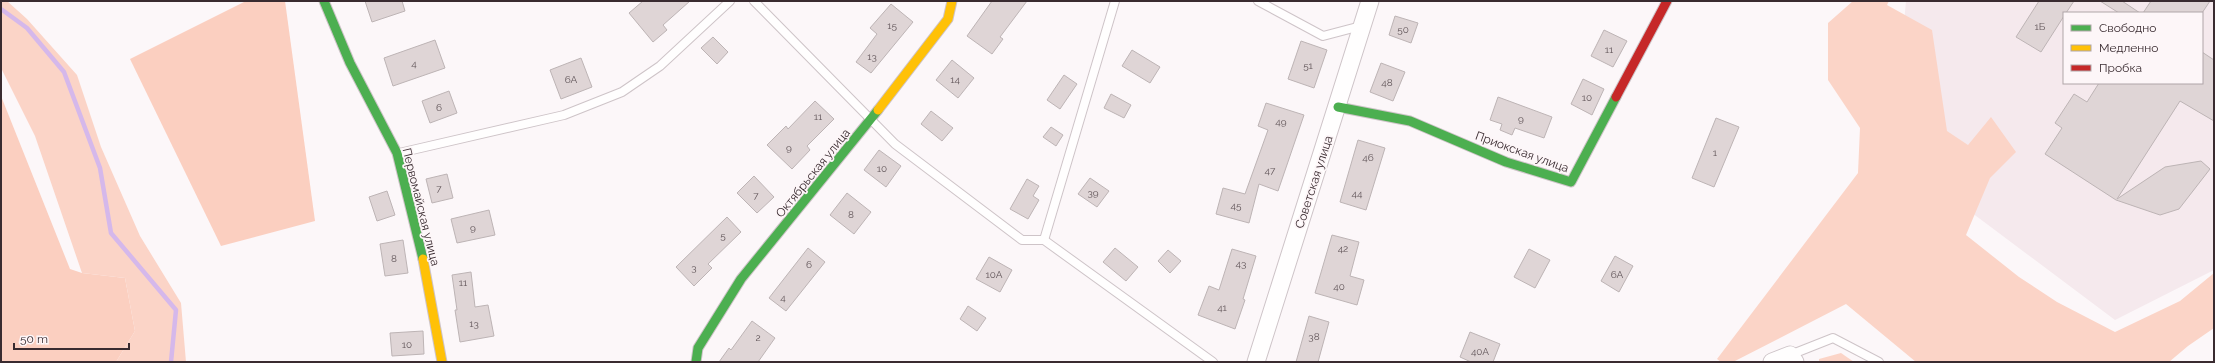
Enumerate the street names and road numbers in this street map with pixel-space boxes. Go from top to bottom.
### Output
street label: Октябрьская улица [773,126,853,220]
street label: Приокская улица [1473,129,1571,175]
street label: Советская улица [1292,134,1336,230]
street label: Первомайская улица [400,147,442,267]

